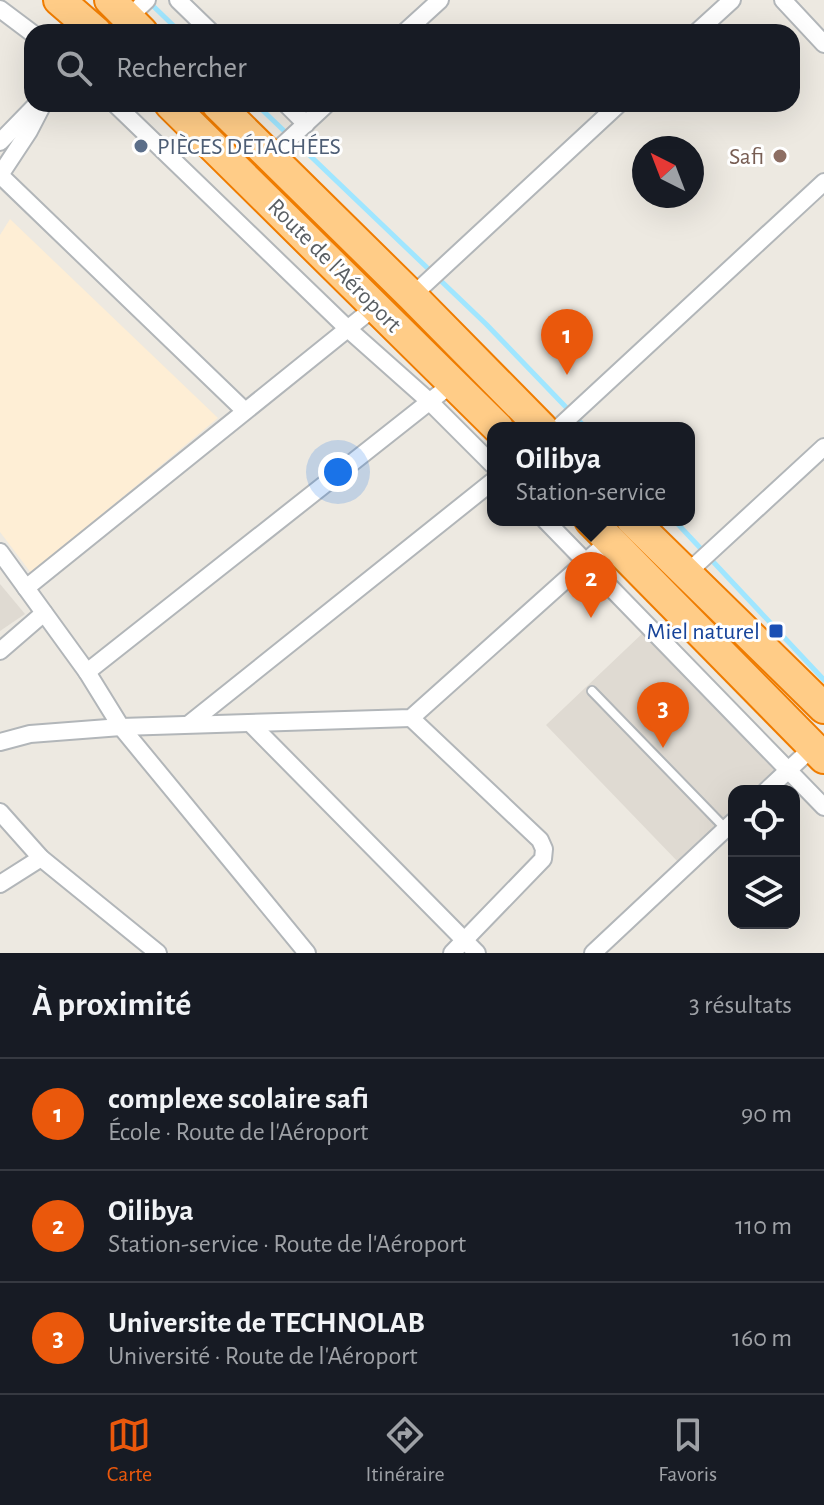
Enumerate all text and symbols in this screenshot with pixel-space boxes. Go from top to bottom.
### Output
search box [24,24,800,112]
icon: search [52,46,96,90]
text: Rechercher [116,53,247,83]
place label: PIÈCES DÉTACHÉES [157,133,341,159]
north arrow [632,136,704,208]
marker: PIÈCES DÉTACHÉES [132,137,150,155]
place label: Safi [729,145,764,169]
marker: Safi [771,147,789,165]
street label: Route de l'Aéroport [263,194,406,337]
pin: 1 [541,309,593,375]
popup [487,422,695,526]
text: Oilibya [516,444,601,474]
your location [318,452,358,492]
text: Station-service [516,479,666,505]
pin: 2 [565,552,617,618]
place label: Miel naturel [646,620,760,644]
marker: Miel naturel [767,622,785,640]
pin: 3 [637,682,689,748]
map controls [728,785,800,929]
button: locate [728,785,800,857]
button: layers [728,857,800,929]
text: À proximité [32,988,191,1022]
text: 3 résultats [689,992,792,1018]
text: complexe scolaire safi [108,1084,369,1114]
text: 1 [53,1101,63,1127]
text: 90 m [741,1101,792,1127]
text: École · Route de l'Aéroport [108,1119,368,1145]
text: Oilibya [108,1196,194,1226]
text: 2 [52,1213,64,1239]
text: 110 m [735,1213,792,1239]
text: Station-service · Route de l'Aéroport [108,1231,466,1257]
text: Universite de TECHNOLAB [108,1308,425,1338]
text: 3 [52,1325,64,1351]
text: 160 m [732,1325,792,1351]
text: Université · Route de l'Aéroport [108,1343,418,1369]
tab: Carte [107,1413,152,1487]
tab: Itinéraire [366,1413,445,1487]
tab: Favoris [658,1413,717,1487]

